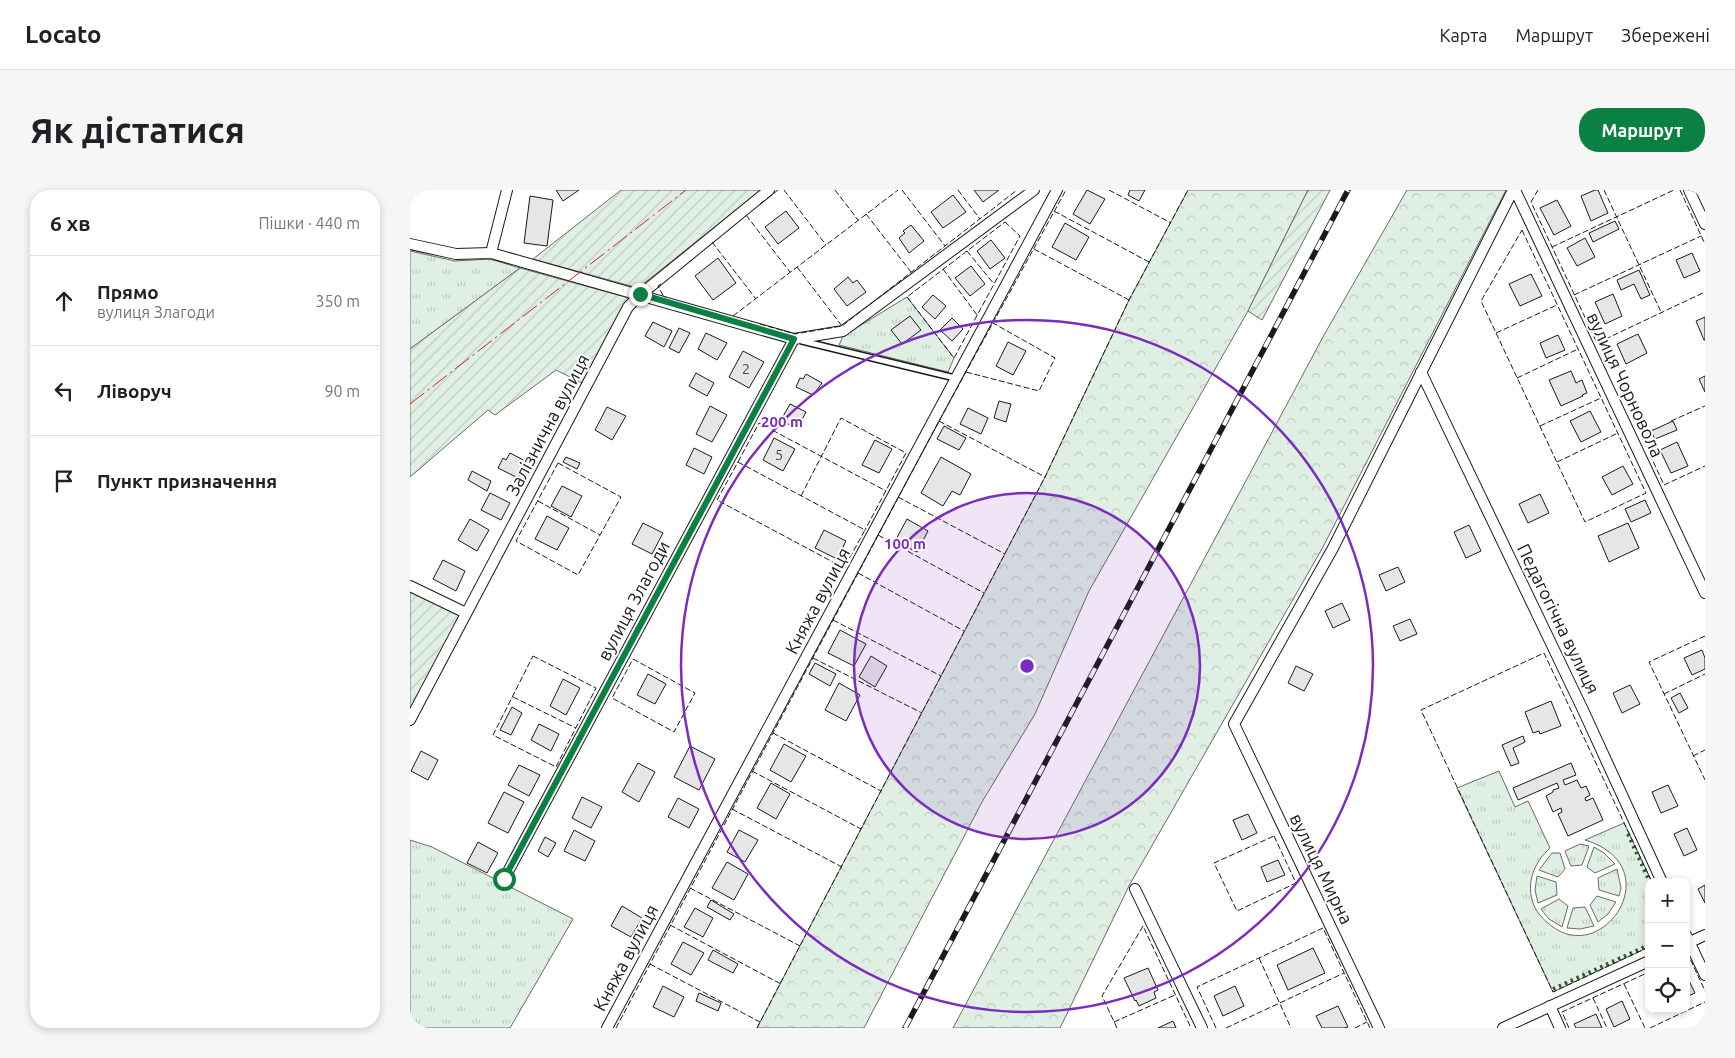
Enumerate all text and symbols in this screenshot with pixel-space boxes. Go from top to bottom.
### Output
text: Locato [25,21,101,48]
text: Карта [1439,25,1487,45]
text: Маршрут [1515,25,1593,45]
text: Збережені [1621,25,1710,45]
button: Маршрут [1579,108,1705,152]
text: Як дістатися [30,110,245,150]
text: 6 хв [50,211,91,235]
text: Пішки · 440 m [259,214,360,232]
text: Прямо [97,281,159,303]
route end [629,283,652,306]
icon: ahead [50,287,78,315]
text: 350 m [315,292,360,310]
text: вулиця Злагоди [97,303,215,321]
street label: вулиця Чорновола [1584,309,1668,460]
street label: Залізнична вулиця [501,351,593,499]
house number: 2 [742,360,750,377]
icon: left [50,377,78,405]
text: Ліворуч [97,380,171,402]
text: 90 m [324,382,360,400]
text: 200 m [761,413,803,430]
house number: 5 [775,446,783,463]
icon: arrive [50,467,78,495]
text: Пункт призначення [97,470,277,492]
text: 100 m [884,535,926,552]
street label: вулиця Злагоди [593,537,673,664]
street label: Педагогічна вулиця [1514,540,1604,697]
street label: Княжа вулиця [781,544,854,657]
centre of rings [1018,657,1036,675]
street label: вулиця Мирна [1287,810,1357,927]
route start [493,868,516,891]
map controls [1645,878,1690,1013]
button: + [1645,878,1690,923]
street label: Княжа вулиця [589,901,662,1014]
button: − [1645,923,1690,968]
button: locate [1645,968,1690,1013]

